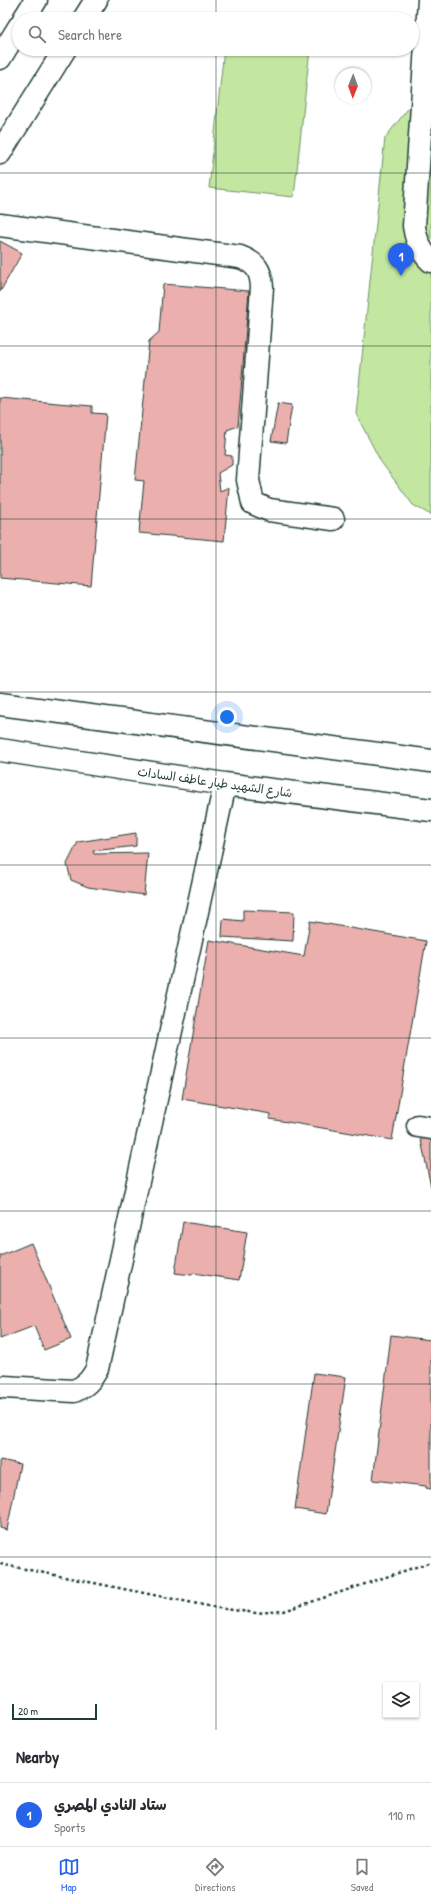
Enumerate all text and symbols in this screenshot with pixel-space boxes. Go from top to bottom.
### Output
search box [12,12,419,56]
icon: search [26,23,48,45]
text: Search here [58,24,122,45]
north arrow [335,68,371,104]
pin: 1 [388,243,414,276]
your location [217,707,237,727]
street label: شارع الشهيد طيار عاطف السادات [136,763,294,802]
map controls [383,1682,419,1718]
button: layers [383,1682,419,1718]
scale bar [12,1702,97,1721]
text: 20 m [18,1704,38,1718]
text: Nearby [16,1745,59,1768]
text: ستاد النادي المصري [54,1794,167,1815]
text: 1 [27,1806,31,1824]
text: 110 m [388,1806,415,1824]
text: Sports [54,1818,85,1836]
tab: Map [58,1856,80,1894]
tab: Directions [195,1856,236,1894]
tab: Saved [351,1856,373,1894]

